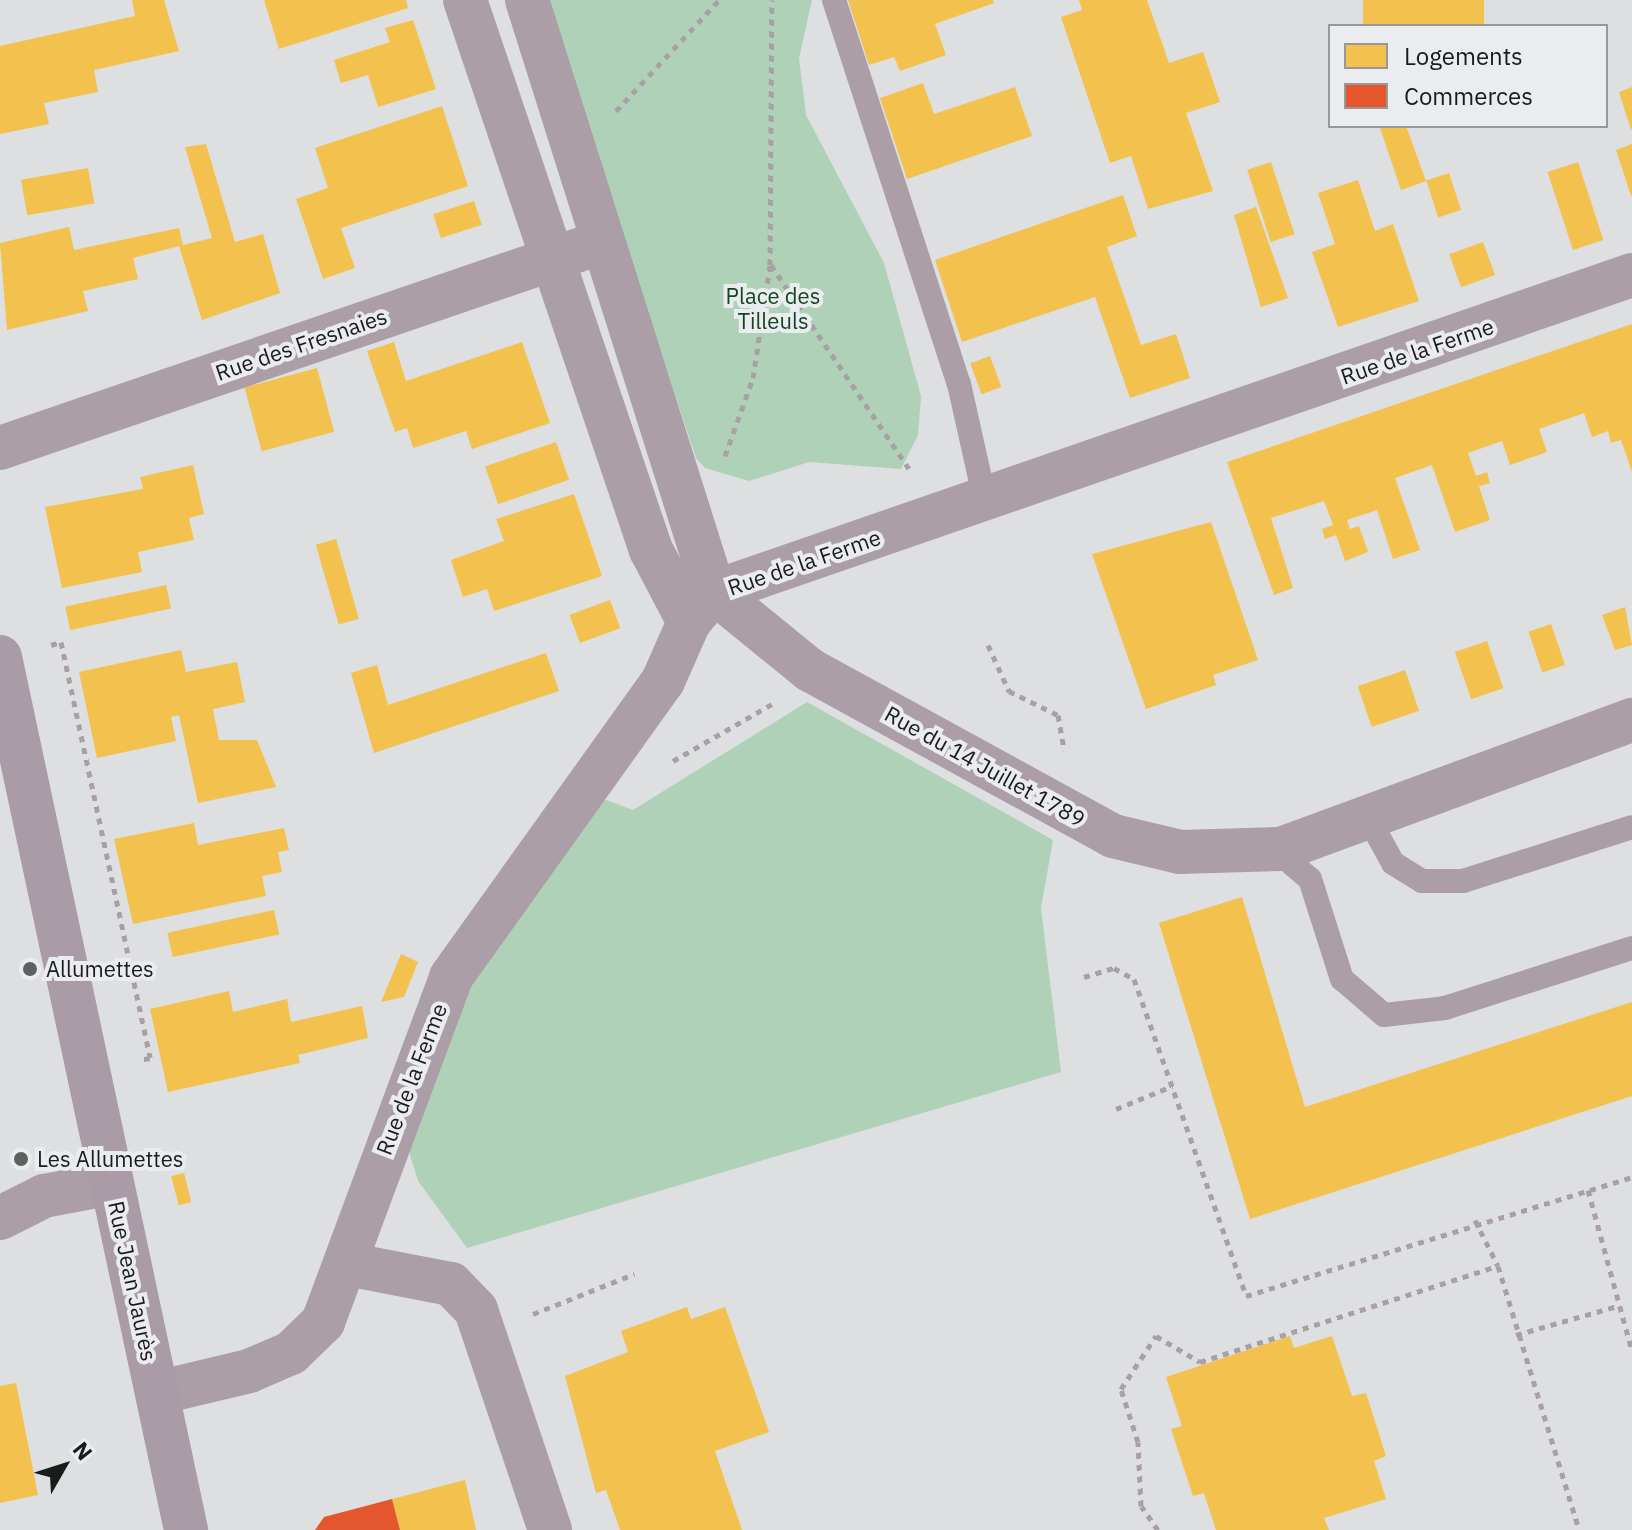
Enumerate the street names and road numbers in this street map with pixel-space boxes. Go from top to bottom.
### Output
street label: Rue des Fresnaies [212,302,390,386]
street label: Rue de la Ferme [1337,312,1497,390]
street label: Rue de la Ferme [724,523,884,601]
street label: Rue du 14 Juillet 1789 [880,700,1090,832]
street label: Rue de la Ferme [370,1000,452,1158]
street label: Rue Jean Jaurès [103,1199,163,1363]

